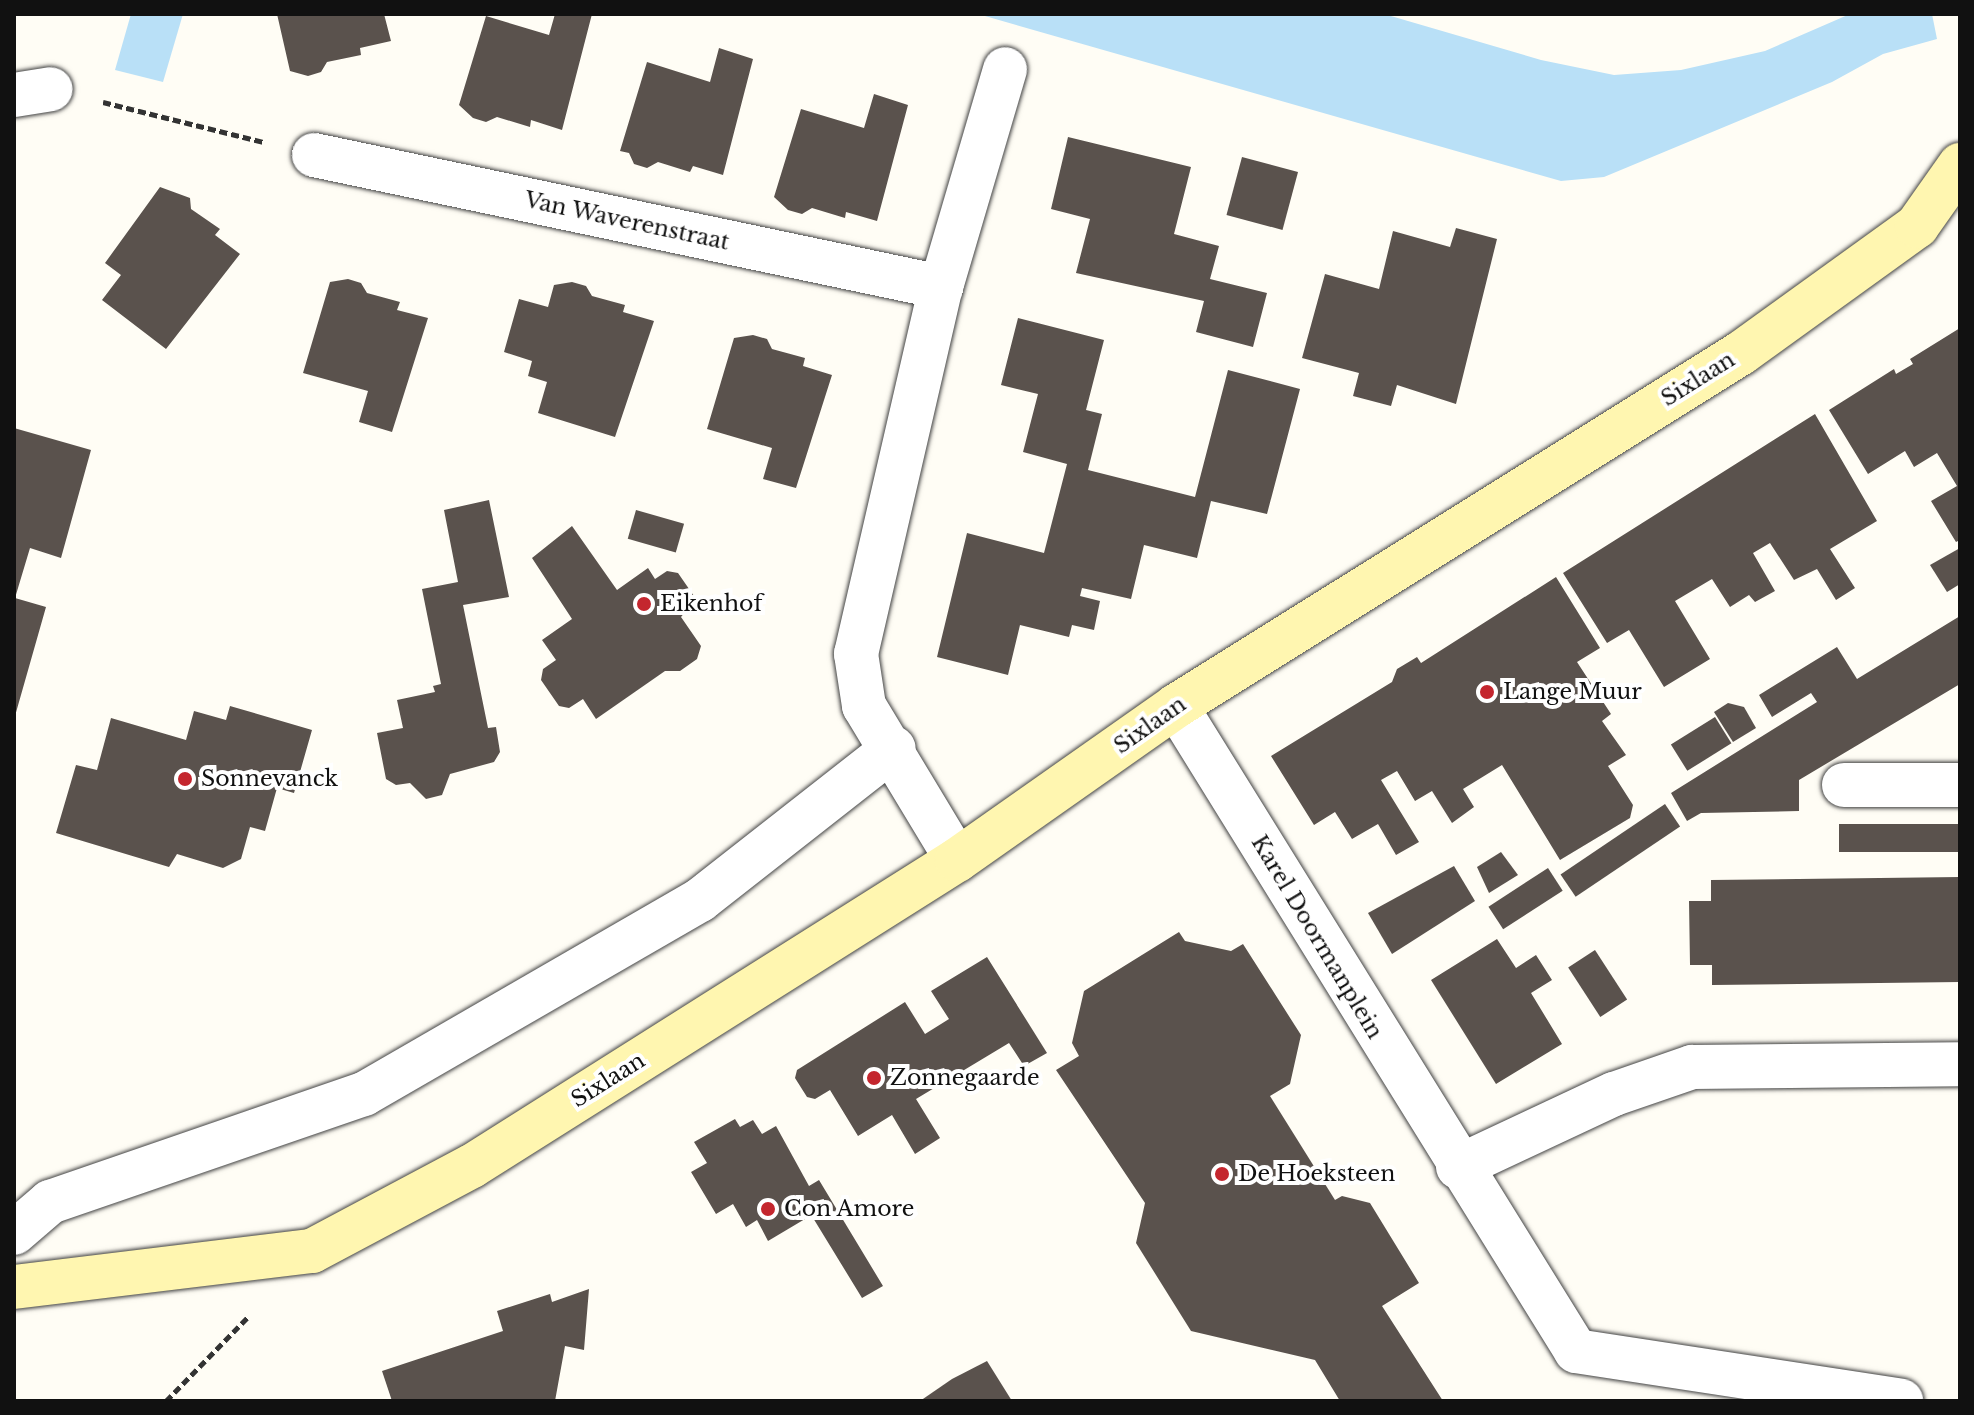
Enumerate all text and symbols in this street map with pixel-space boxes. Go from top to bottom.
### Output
street label: Van Waverenstraat [522,186,732,256]
street label: Sixlaan [1656,346,1740,412]
place label: Eikenhof [660,591,763,617]
marker: Eikenhof [635,595,653,613]
place label: Lange Muur [1503,679,1642,705]
marker: Lange Muur [1478,683,1496,701]
street label: Sixlaan [1109,691,1191,759]
place label: Sonnevanck [201,766,338,792]
marker: Sonnevanck [176,770,194,788]
street label: Karel Doormanplein [1246,830,1388,1044]
street label: Sixlaan [566,1047,650,1113]
place label: Zonnegaarde [890,1065,1040,1091]
marker: Zonnegaarde [865,1069,883,1087]
place label: De Hoeksteen [1238,1161,1395,1187]
marker: De Hoeksteen [1213,1165,1231,1183]
place label: Con Amore [784,1196,915,1222]
marker: Con Amore [759,1200,777,1218]

